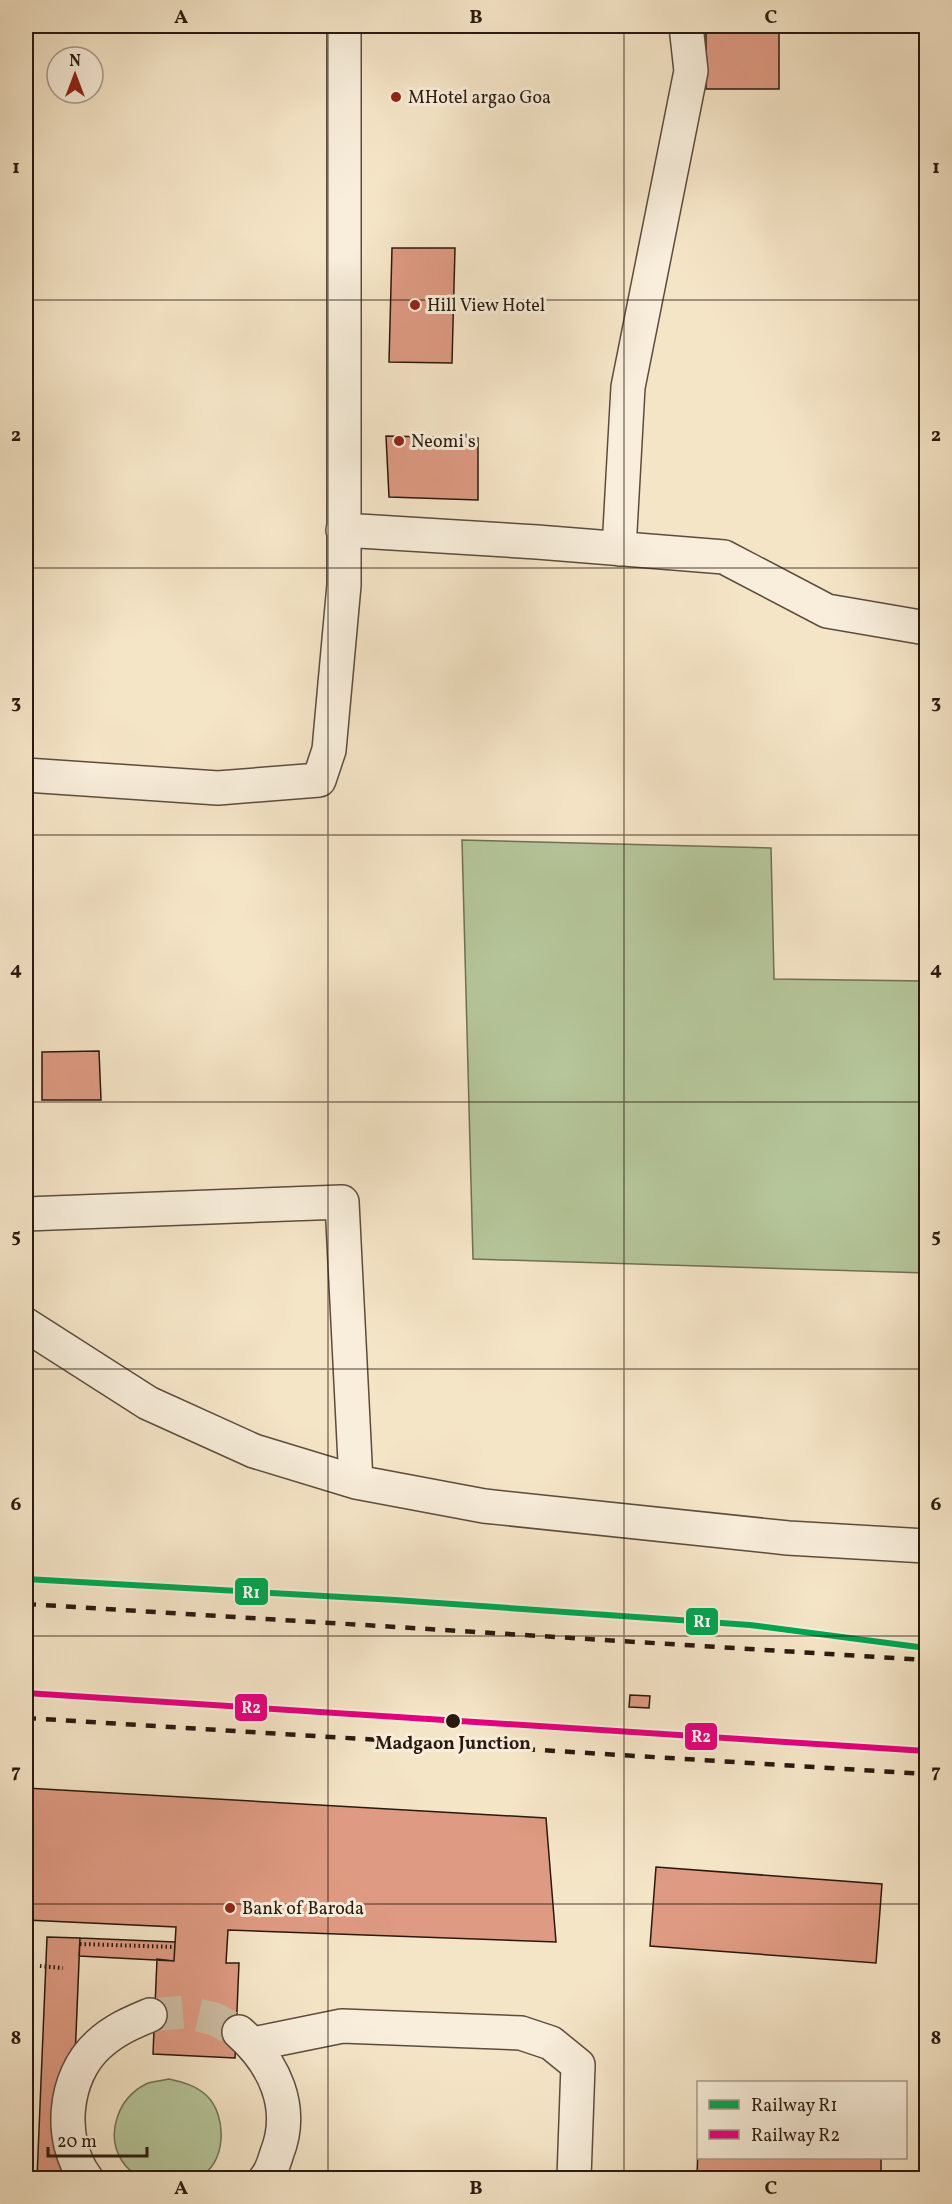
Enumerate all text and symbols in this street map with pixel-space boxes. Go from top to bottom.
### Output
text: A [174,4,188,32]
text: B [469,4,483,32]
text: C [765,4,778,32]
north arrow [45,45,105,105]
text: N [69,51,81,73]
place label: MHotel argao Goa [408,86,551,111]
marker: MHotel argao Goa [389,90,403,104]
text: 1 [12,154,20,182]
text: 1 [932,154,940,182]
place label: Hill View Hotel [427,294,545,319]
marker: Hill View Hotel [408,298,422,312]
text: 2 [11,422,21,450]
text: 2 [931,422,941,450]
place label: Neomi's [411,430,476,455]
marker: Neomi's [392,434,406,448]
text: 3 [11,689,21,717]
text: 3 [931,689,941,717]
text: 4 [10,956,22,984]
text: 4 [930,956,942,984]
text: 5 [11,1223,21,1251]
text: 5 [931,1223,941,1251]
text: 6 [11,1491,22,1519]
text: 6 [931,1491,942,1519]
line badge: R1 [234,1577,269,1606]
text: R1 [242,1583,260,1605]
line badge: R1 [685,1607,719,1636]
text: R1 [693,1612,711,1634]
line badge: R2 [234,1693,268,1722]
text: R2 [241,1698,261,1720]
marker: Madgaon Junction [444,1712,462,1730]
line badge: R2 [684,1722,718,1751]
text: R2 [691,1727,711,1749]
place label: Madgaon Junction [375,1732,531,1757]
text: 7 [11,1758,21,1786]
text: 7 [931,1758,941,1786]
place label: Bank of Baroda [242,1897,364,1922]
marker: Bank of Baroda [223,1901,237,1915]
text: 8 [11,2025,21,2053]
text: 8 [931,2025,941,2053]
legend [697,2081,907,2159]
text: Railway R1 [751,2094,838,2119]
scale bar [48,2120,147,2158]
text: Railway R2 [751,2124,840,2149]
text: 20 m [57,2130,97,2155]
text: A [174,2175,188,2203]
text: B [469,2175,483,2203]
text: C [765,2175,778,2203]

